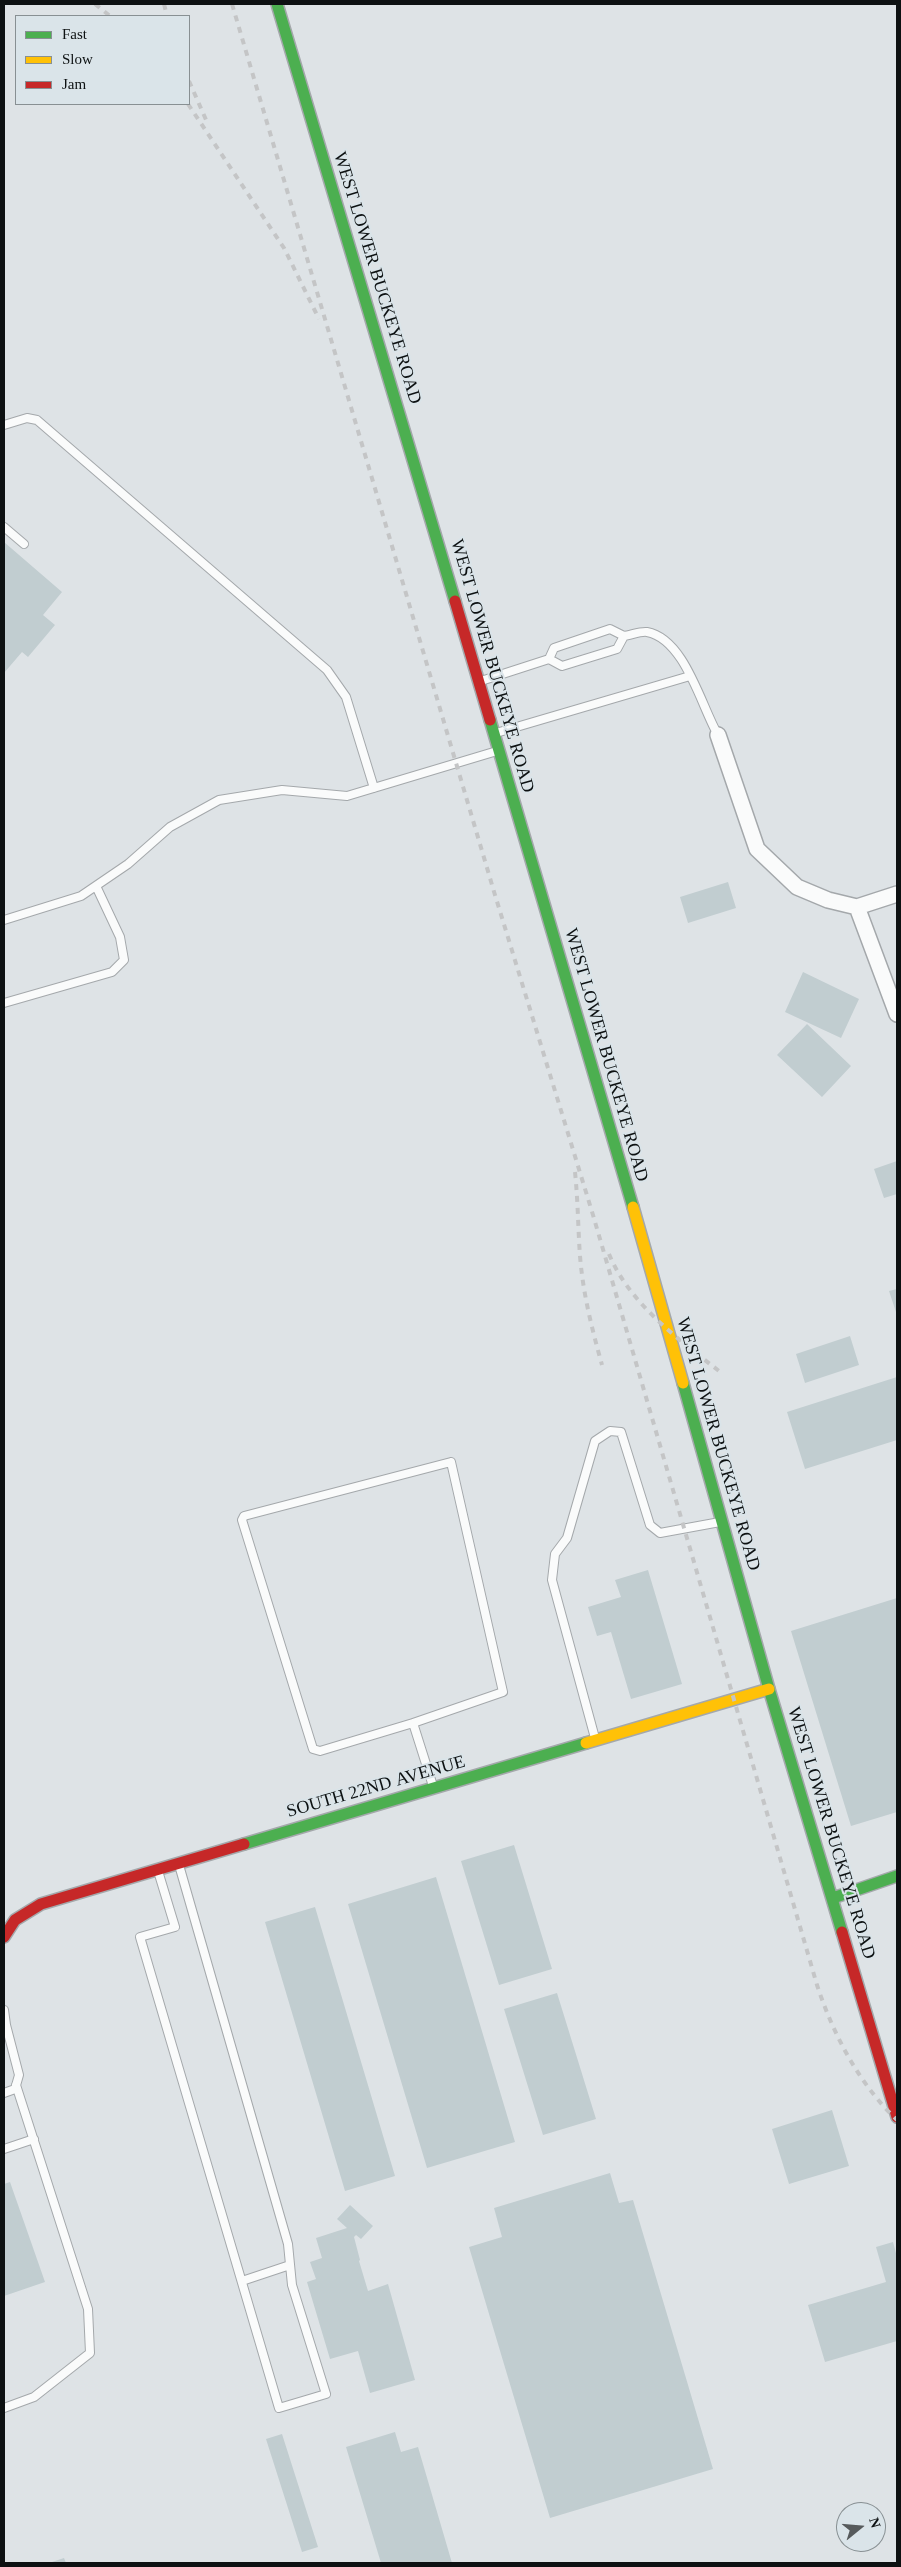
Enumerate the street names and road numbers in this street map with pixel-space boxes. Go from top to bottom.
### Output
street label: WEST LOWER BUCKEYE ROAD [328,149,426,407]
street label: WEST LOWER BUCKEYE ROAD [445,537,539,795]
street label: WEST LOWER BUCKEYE ROAD [559,926,653,1184]
street label: WEST LOWER BUCKEYE ROAD [671,1315,765,1573]
street label: WEST LOWER BUCKEYE ROAD [782,1704,880,1962]
street label: SOUTH 22ND AVENUE [284,1751,468,1823]

